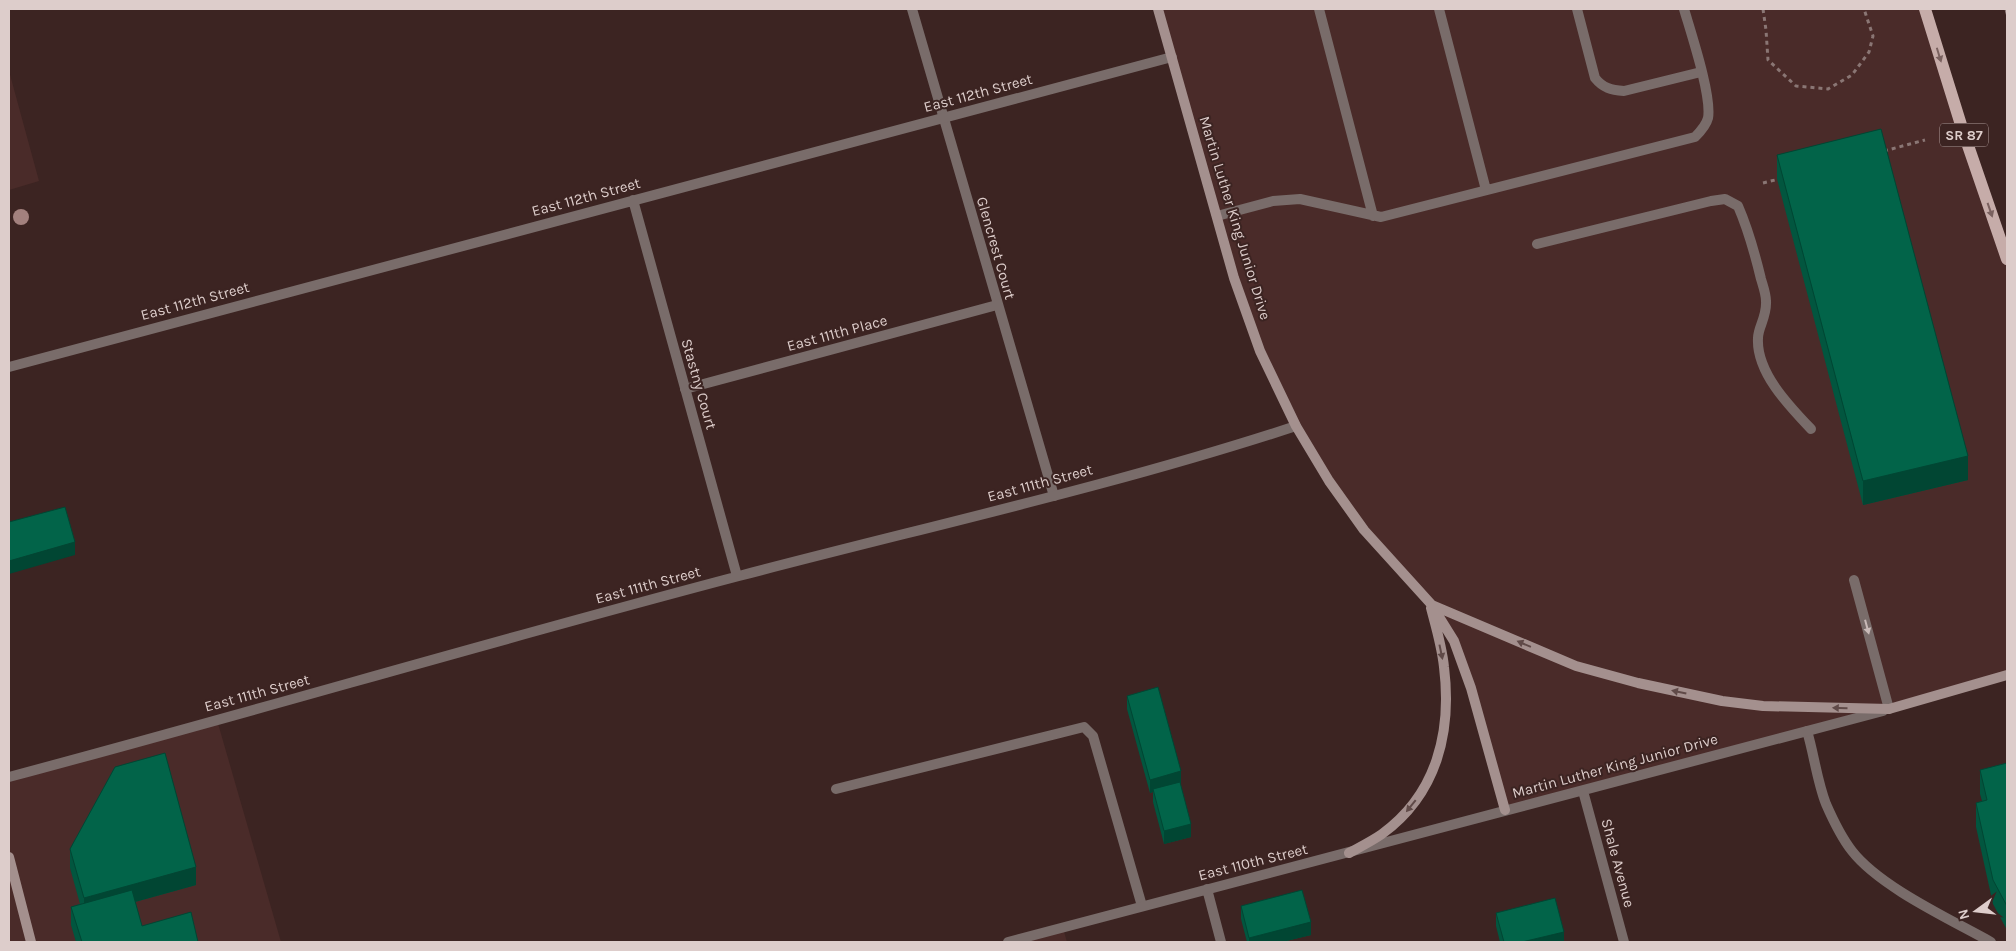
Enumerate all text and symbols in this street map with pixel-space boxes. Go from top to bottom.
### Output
one-way arrow [1936,48,1944,63]
street label: East 112th Street [922,70,1035,116]
street label: Martin Luther King Junior Drive [1195,114,1275,322]
road number: SR 87 [1940,124,1988,146]
street label: East 112th Street [530,174,643,220]
street label: Glencrest Court [973,195,1019,302]
one-way arrow [1987,202,1994,217]
street label: East 112th Street [139,278,252,324]
street label: East 111th Place [785,311,889,355]
street label: Stastny Court [677,337,721,432]
street label: East 111th Street [985,460,1095,506]
street label: East 111th Street [593,562,703,608]
one-way arrow [1863,620,1871,635]
one-way arrow [1517,640,1531,648]
one-way arrow [1437,644,1445,659]
street label: East 111th Street [202,670,312,716]
one-way arrow [1672,688,1687,696]
one-way arrow [1832,703,1848,711]
street label: Martin Luther King Junior Drive [1510,730,1720,802]
one-way arrow [1405,799,1416,812]
street label: Shale Avenue [1598,817,1638,909]
street label: East 110th Street [1196,840,1310,884]
north arrow [1951,886,2001,936]
text: N [1954,907,1973,921]

